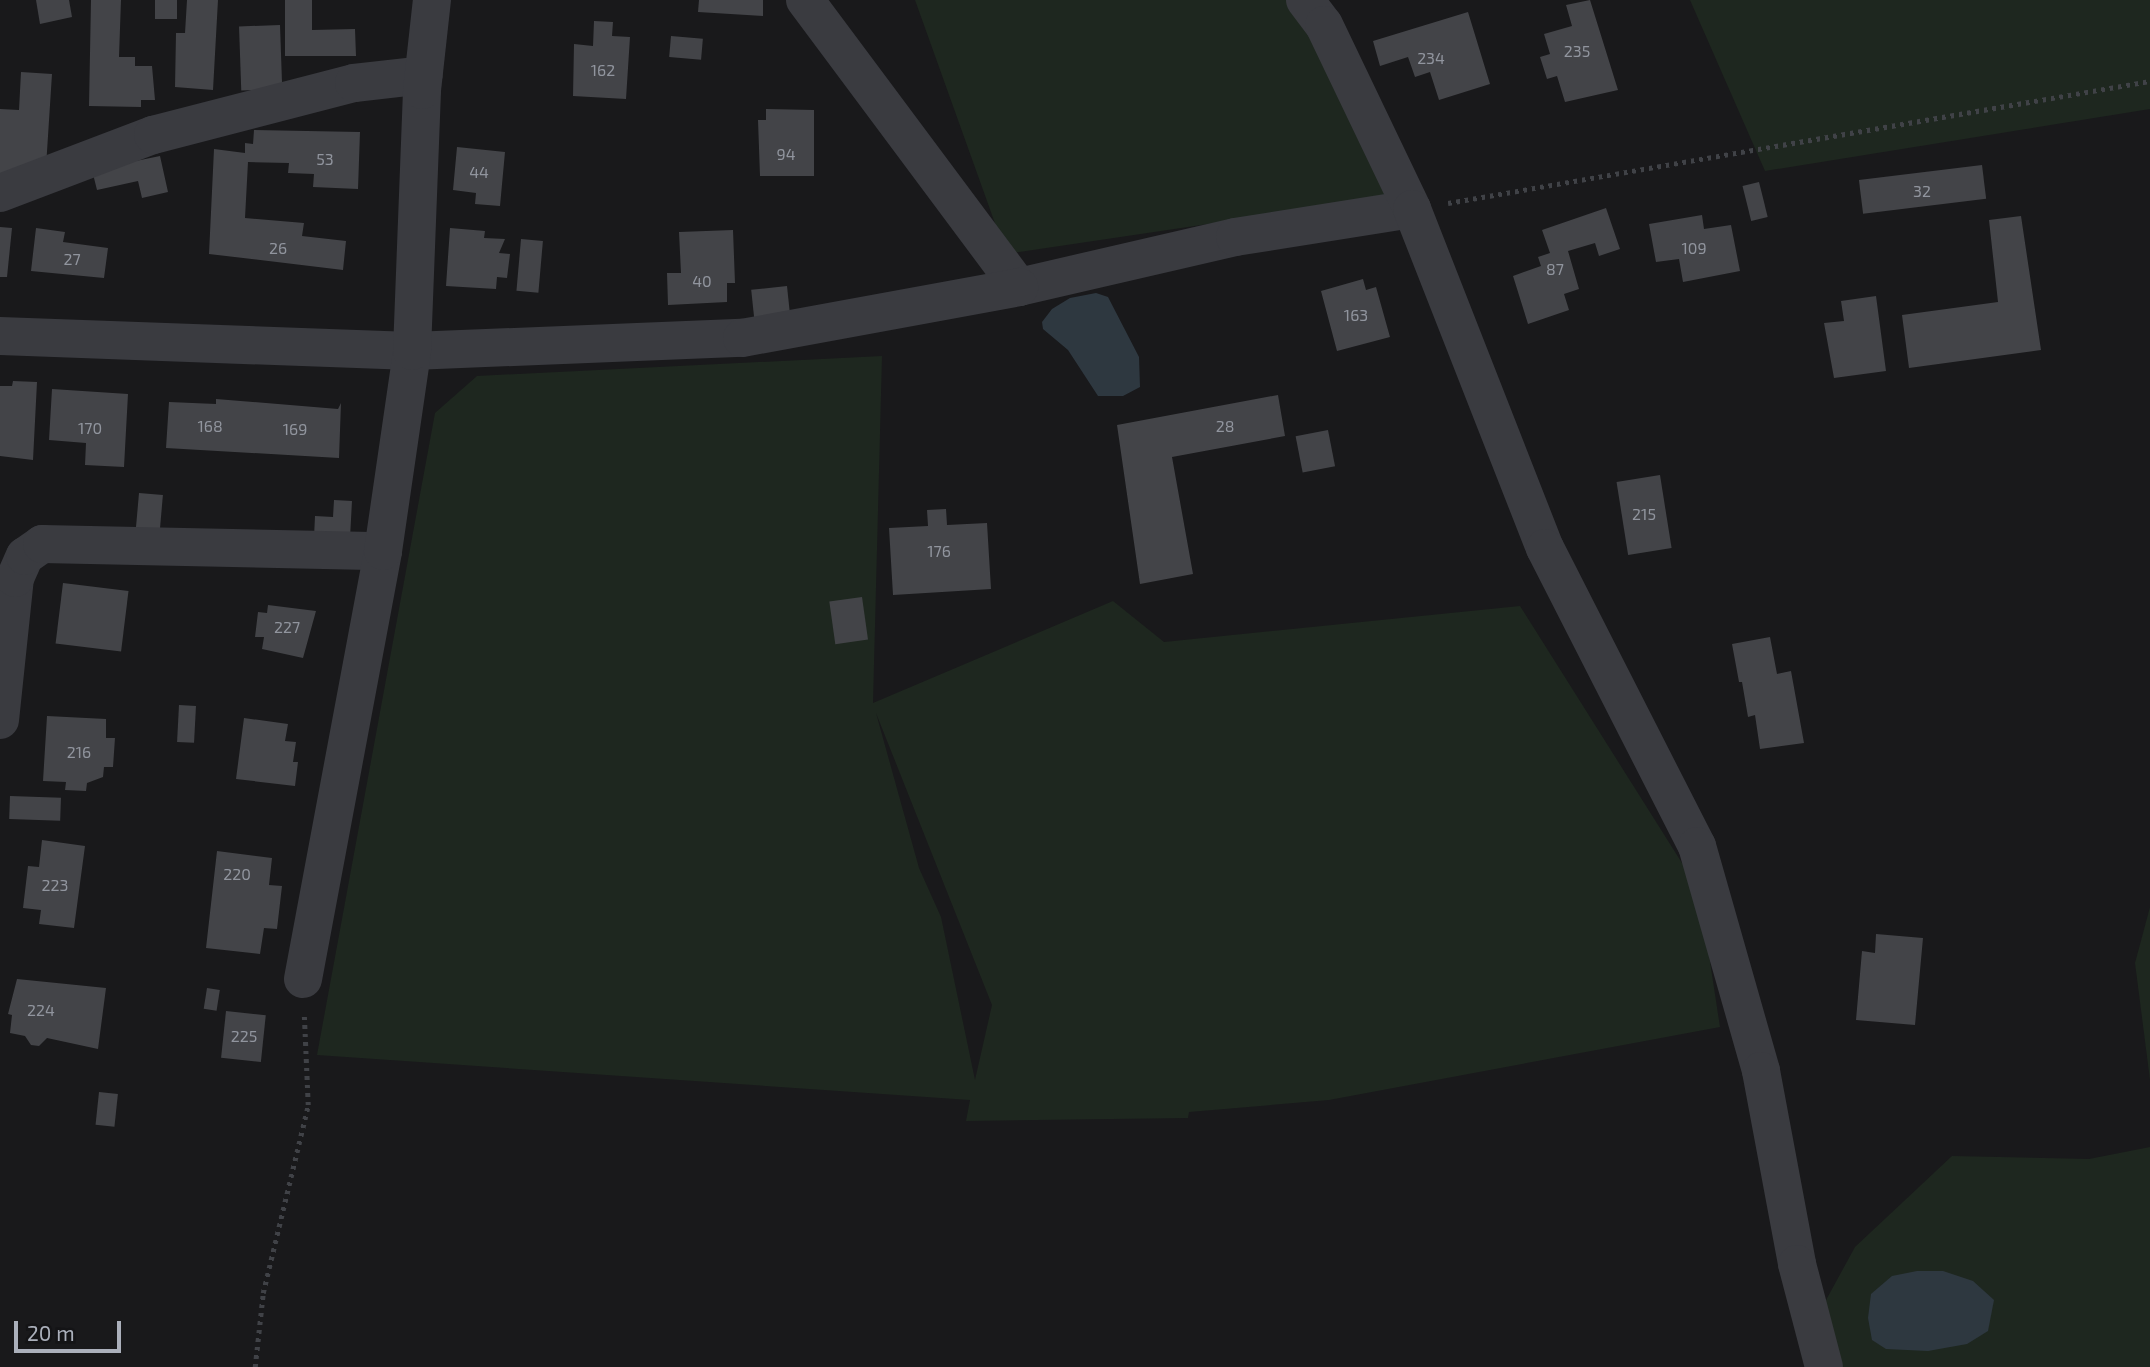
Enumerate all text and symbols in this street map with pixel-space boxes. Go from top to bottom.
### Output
house number: 235 [1564,41,1590,61]
house number: 234 [1417,48,1445,68]
house number: 162 [591,60,615,80]
house number: 94 [777,144,795,164]
house number: 53 [316,149,334,169]
house number: 44 [469,162,489,182]
house number: 32 [1913,181,1931,201]
house number: 26 [269,238,287,258]
house number: 109 [1681,238,1707,258]
house number: 27 [63,249,81,269]
house number: 87 [1546,259,1564,279]
house number: 40 [692,271,712,291]
house number: 163 [1344,305,1368,325]
house number: 168 [197,416,223,436]
house number: 28 [1216,416,1234,436]
house number: 170 [78,418,102,438]
house number: 169 [283,419,307,439]
house number: 215 [1632,504,1656,524]
house number: 176 [927,541,951,561]
house number: 227 [274,617,300,637]
house number: 216 [67,742,91,762]
house number: 220 [223,864,251,884]
house number: 223 [42,875,68,895]
house number: 224 [27,1000,55,1020]
house number: 225 [231,1026,257,1046]
scale bar [18,1308,124,1352]
text: 20 m [27,1320,75,1345]

